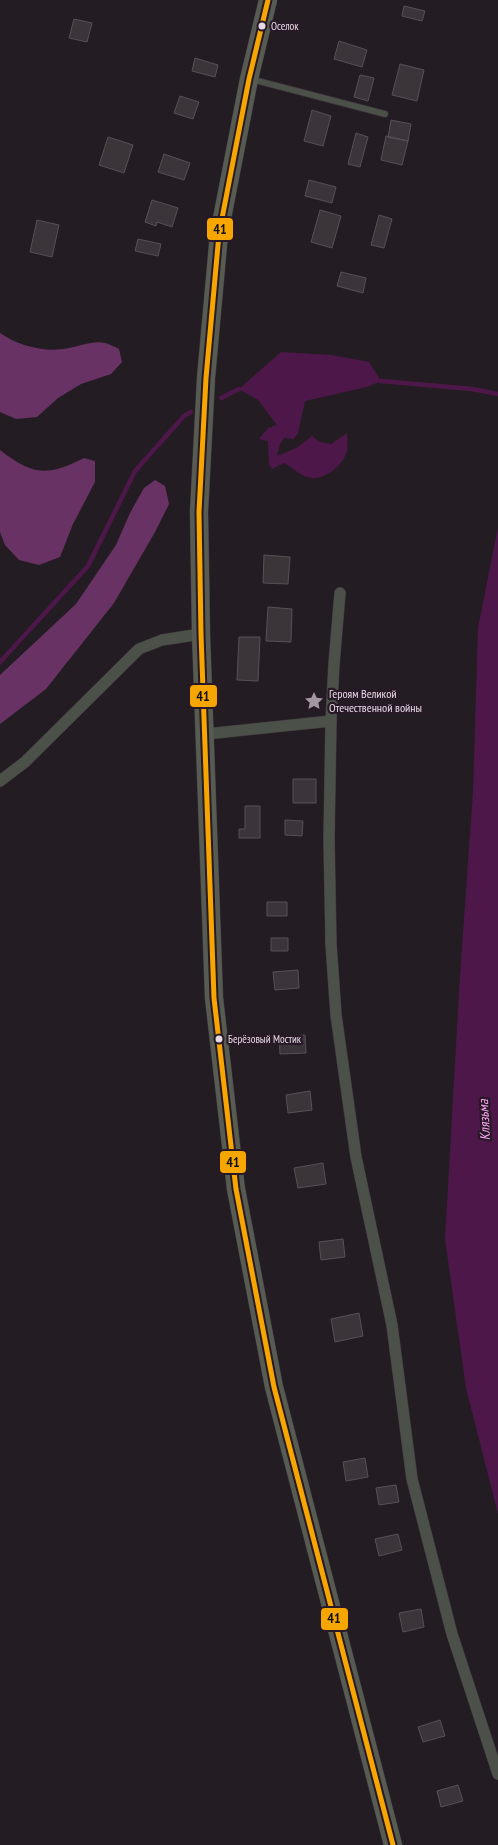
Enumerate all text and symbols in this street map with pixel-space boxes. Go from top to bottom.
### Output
place label: Оселок [271,19,299,33]
marker: Оселок [257,21,267,31]
line badge: 41 [206,217,234,241]
text: 41 [213,220,227,238]
line badge: 41 [189,684,218,708]
place label: Героям Великой Отечественной войны [329,686,422,715]
text: 41 [196,687,210,705]
place icon: Героям Великой Отечественной войны [303,690,325,712]
place label: Берёзовый Мостик [228,1032,302,1046]
marker: Берёзовый Мостик [214,1034,224,1044]
water label: Клязьма [474,1098,494,1141]
line badge: 41 [219,1150,247,1174]
text: 41 [226,1153,240,1171]
line badge: 41 [320,1607,349,1631]
text: 41 [327,1609,341,1627]

